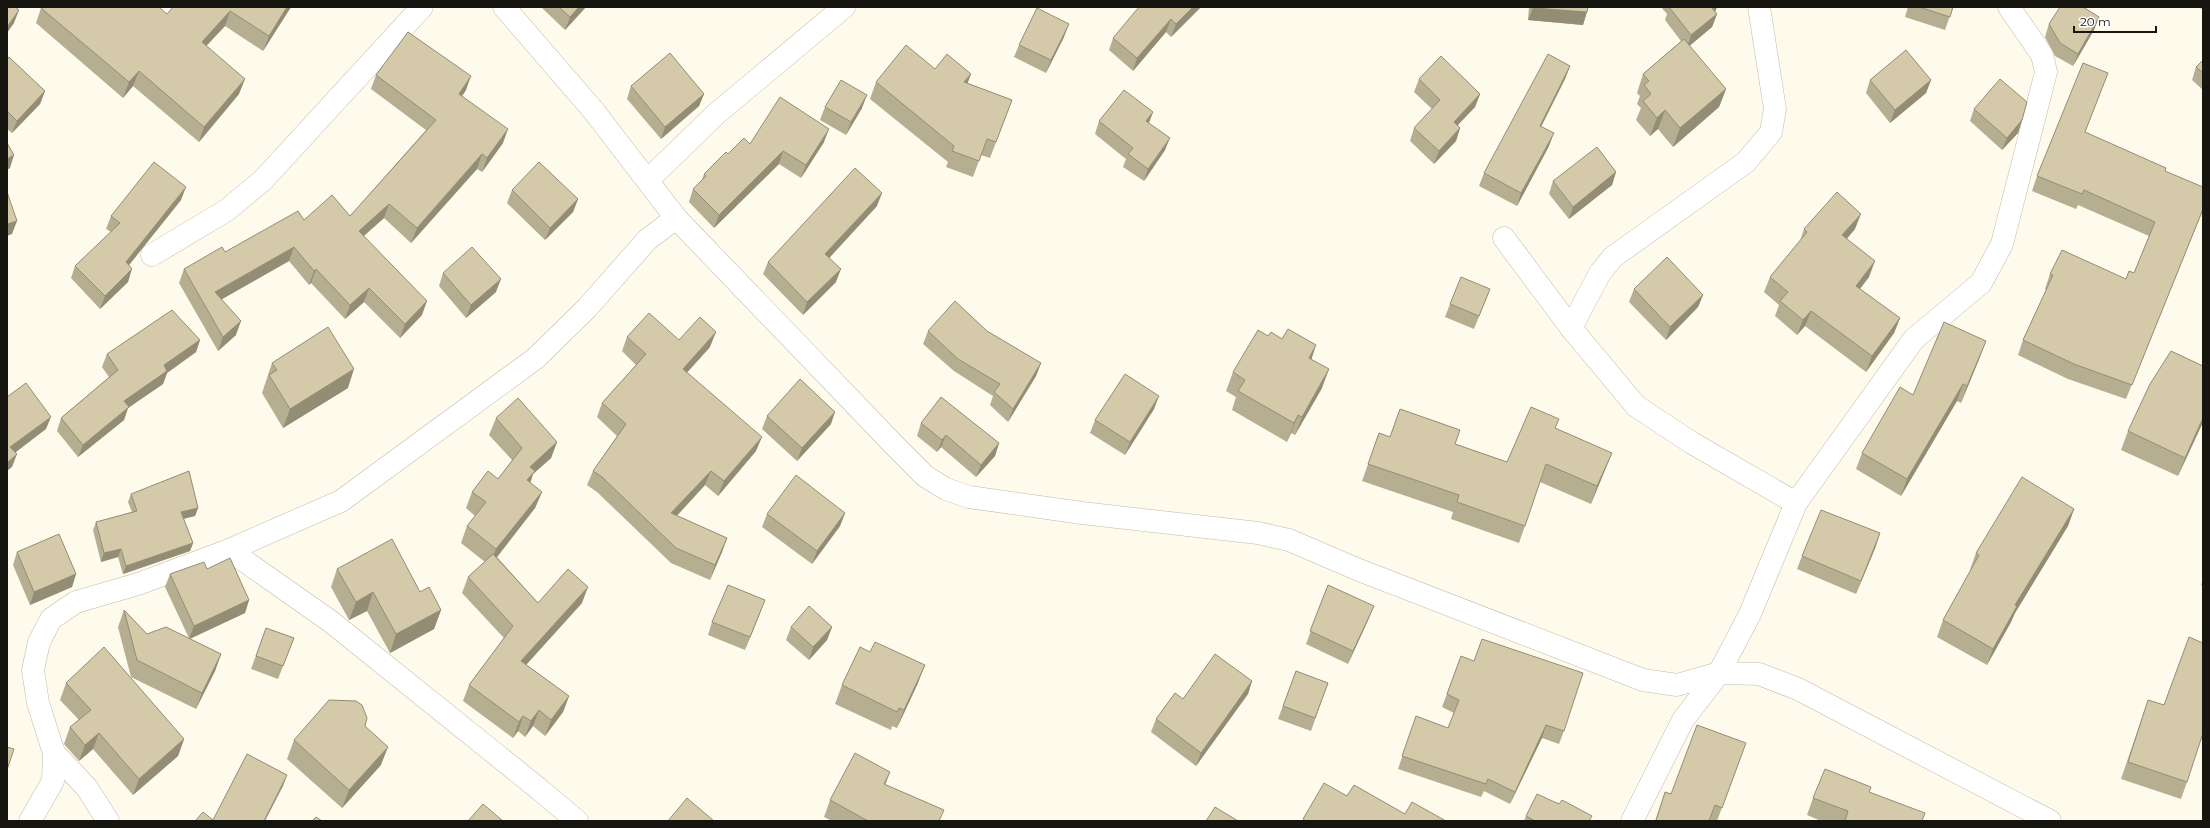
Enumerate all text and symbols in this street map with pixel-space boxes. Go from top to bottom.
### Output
scale bar [2074,8,2156,34]
text: 20 m [2080,14,2111,29]

